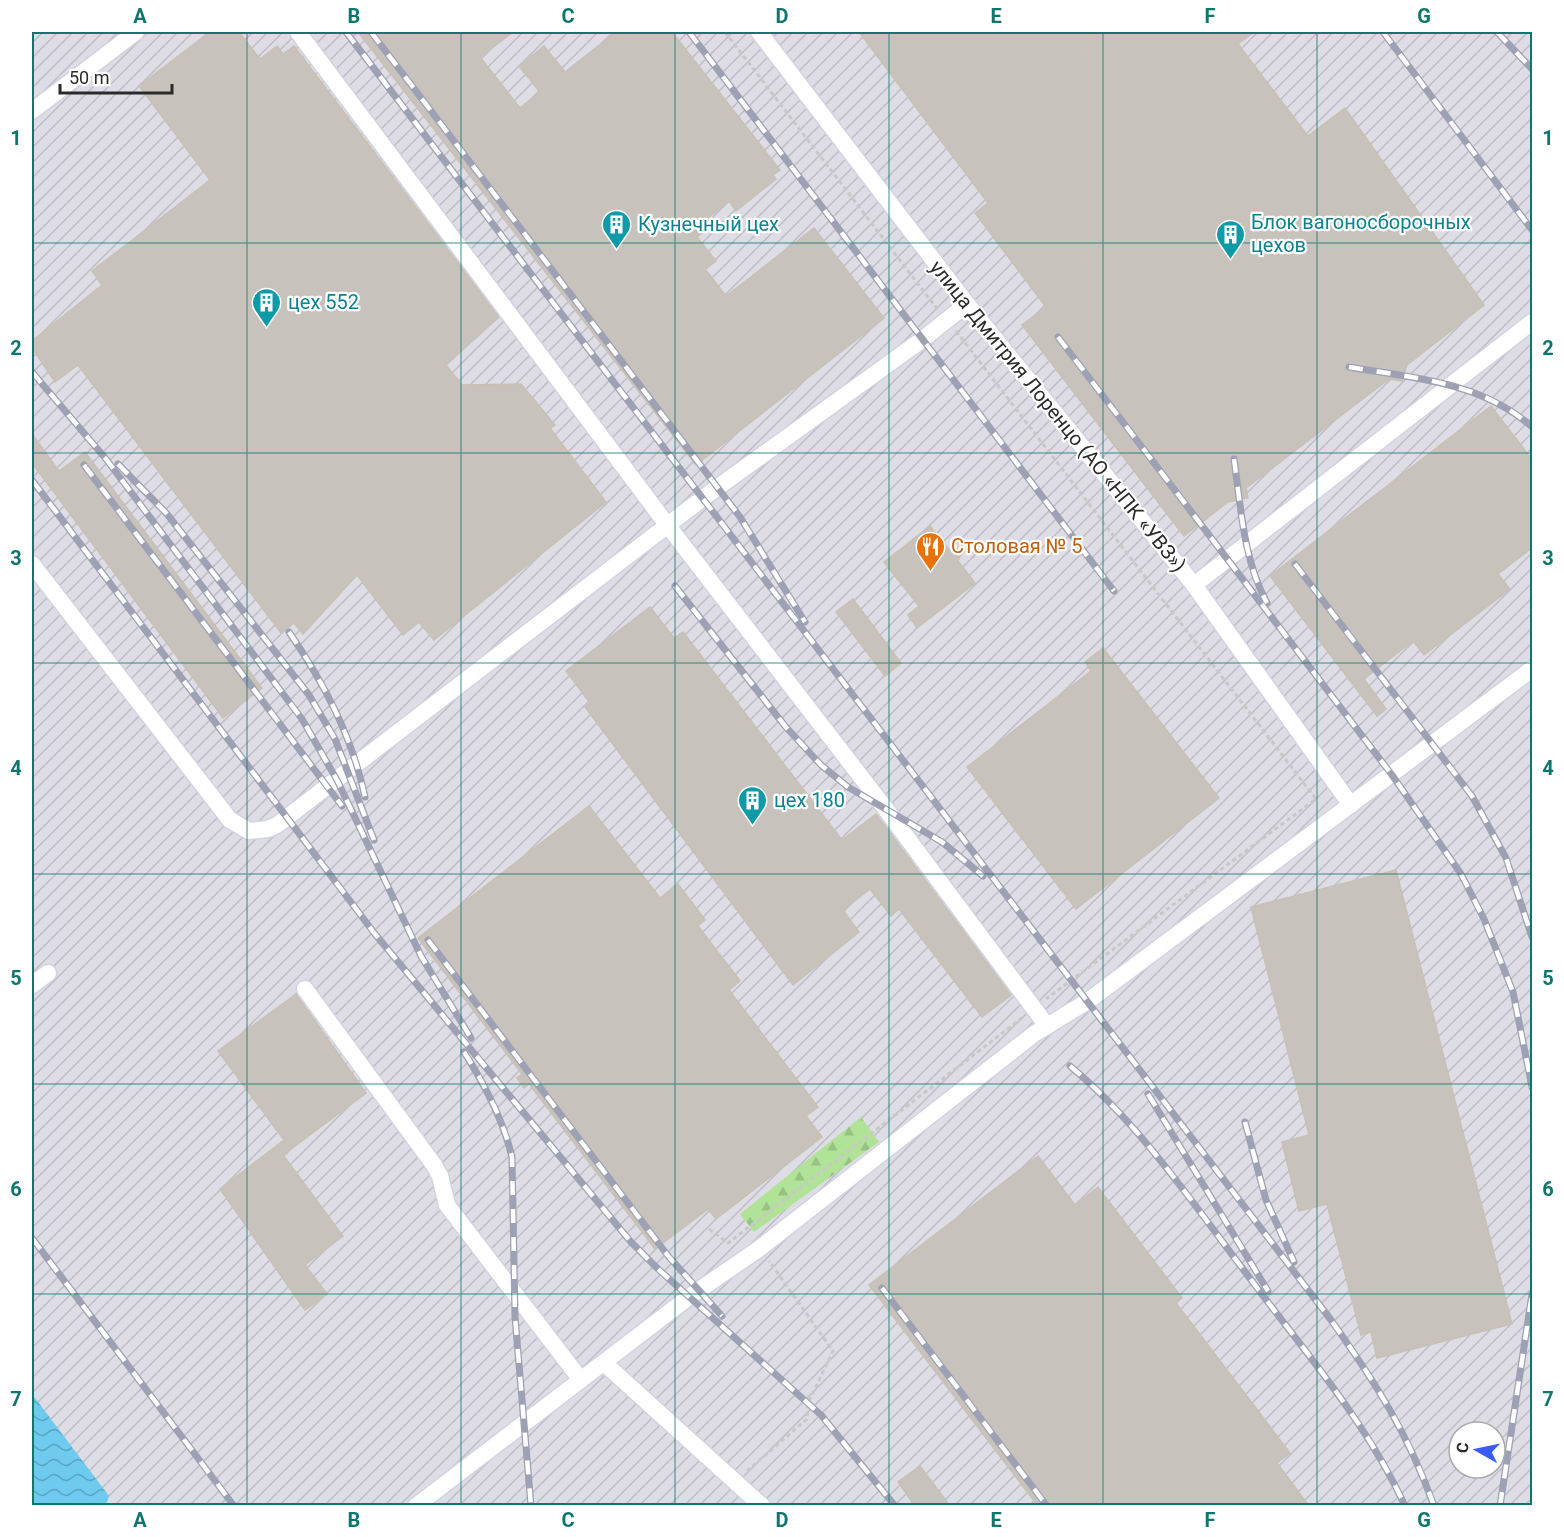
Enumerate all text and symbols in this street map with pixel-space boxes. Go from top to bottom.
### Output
text: A [133,4,147,28]
text: B [348,4,360,28]
text: C [561,4,575,28]
text: D [776,4,789,28]
text: E [990,4,1002,28]
text: F [1205,4,1216,28]
text: G [1417,4,1431,28]
scale bar [60,57,172,95]
text: 50 m [69,67,109,88]
text: 1 [10,126,22,150]
text: 1 [1542,126,1554,150]
building icon: Кузнечный цех [601,208,633,250]
place label: Блок вагоносборочных цехов [1251,210,1471,257]
place label: Кузнечный цех [638,212,779,236]
building icon: Блок вагоносборочных цехов [1214,218,1246,260]
street label: улица Дмитрия Лоренцо (АО «НПК «УВЗ») [925,255,1191,577]
building icon: цех 552 [251,286,283,328]
place label: цех 552 [288,290,359,314]
text: 2 [10,336,22,360]
text: 2 [1542,336,1554,360]
restaurant icon: Столовая № 5 [914,530,946,572]
place label: Столовая № 5 [951,534,1082,558]
text: 3 [10,546,22,570]
text: 3 [1542,546,1554,570]
text: 4 [10,756,22,780]
text: 4 [1542,756,1554,780]
building icon: цех 180 [737,784,769,826]
place label: цех 180 [774,788,845,812]
text: 5 [10,966,22,990]
text: 5 [1542,966,1554,990]
text: 6 [10,1177,22,1201]
text: 6 [1542,1177,1554,1201]
text: 7 [10,1387,22,1411]
text: 7 [1542,1387,1554,1411]
north arrow [1447,1420,1507,1480]
text: С [1452,1441,1473,1454]
text: A [133,1508,147,1532]
text: B [348,1508,360,1532]
text: C [561,1508,575,1532]
text: D [776,1508,789,1532]
text: E [990,1508,1002,1532]
text: F [1205,1508,1216,1532]
text: G [1417,1508,1431,1532]

